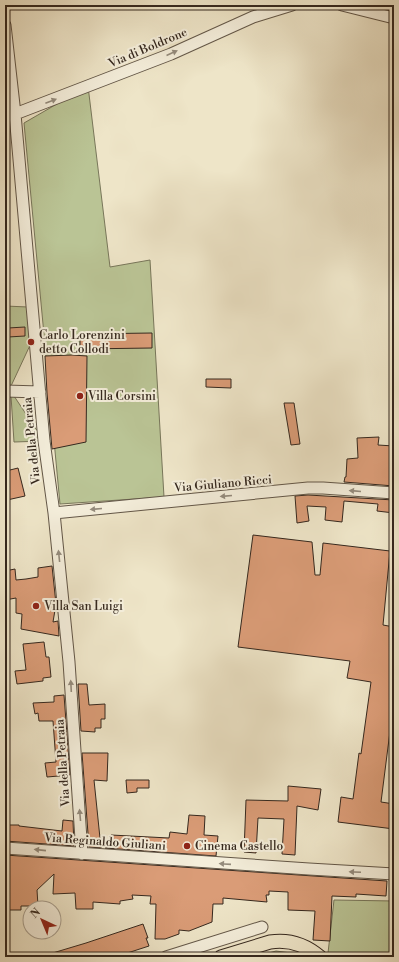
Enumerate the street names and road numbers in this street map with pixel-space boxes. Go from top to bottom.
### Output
street label: Via di Boldrone [105,25,190,72]
street label: Via della Petraia [20,396,44,486]
street label: Via Giuliano Ricci [172,472,273,496]
street label: Via della Petraia [52,718,74,808]
street label: Via Reginaldo Giuliani [43,830,166,854]

